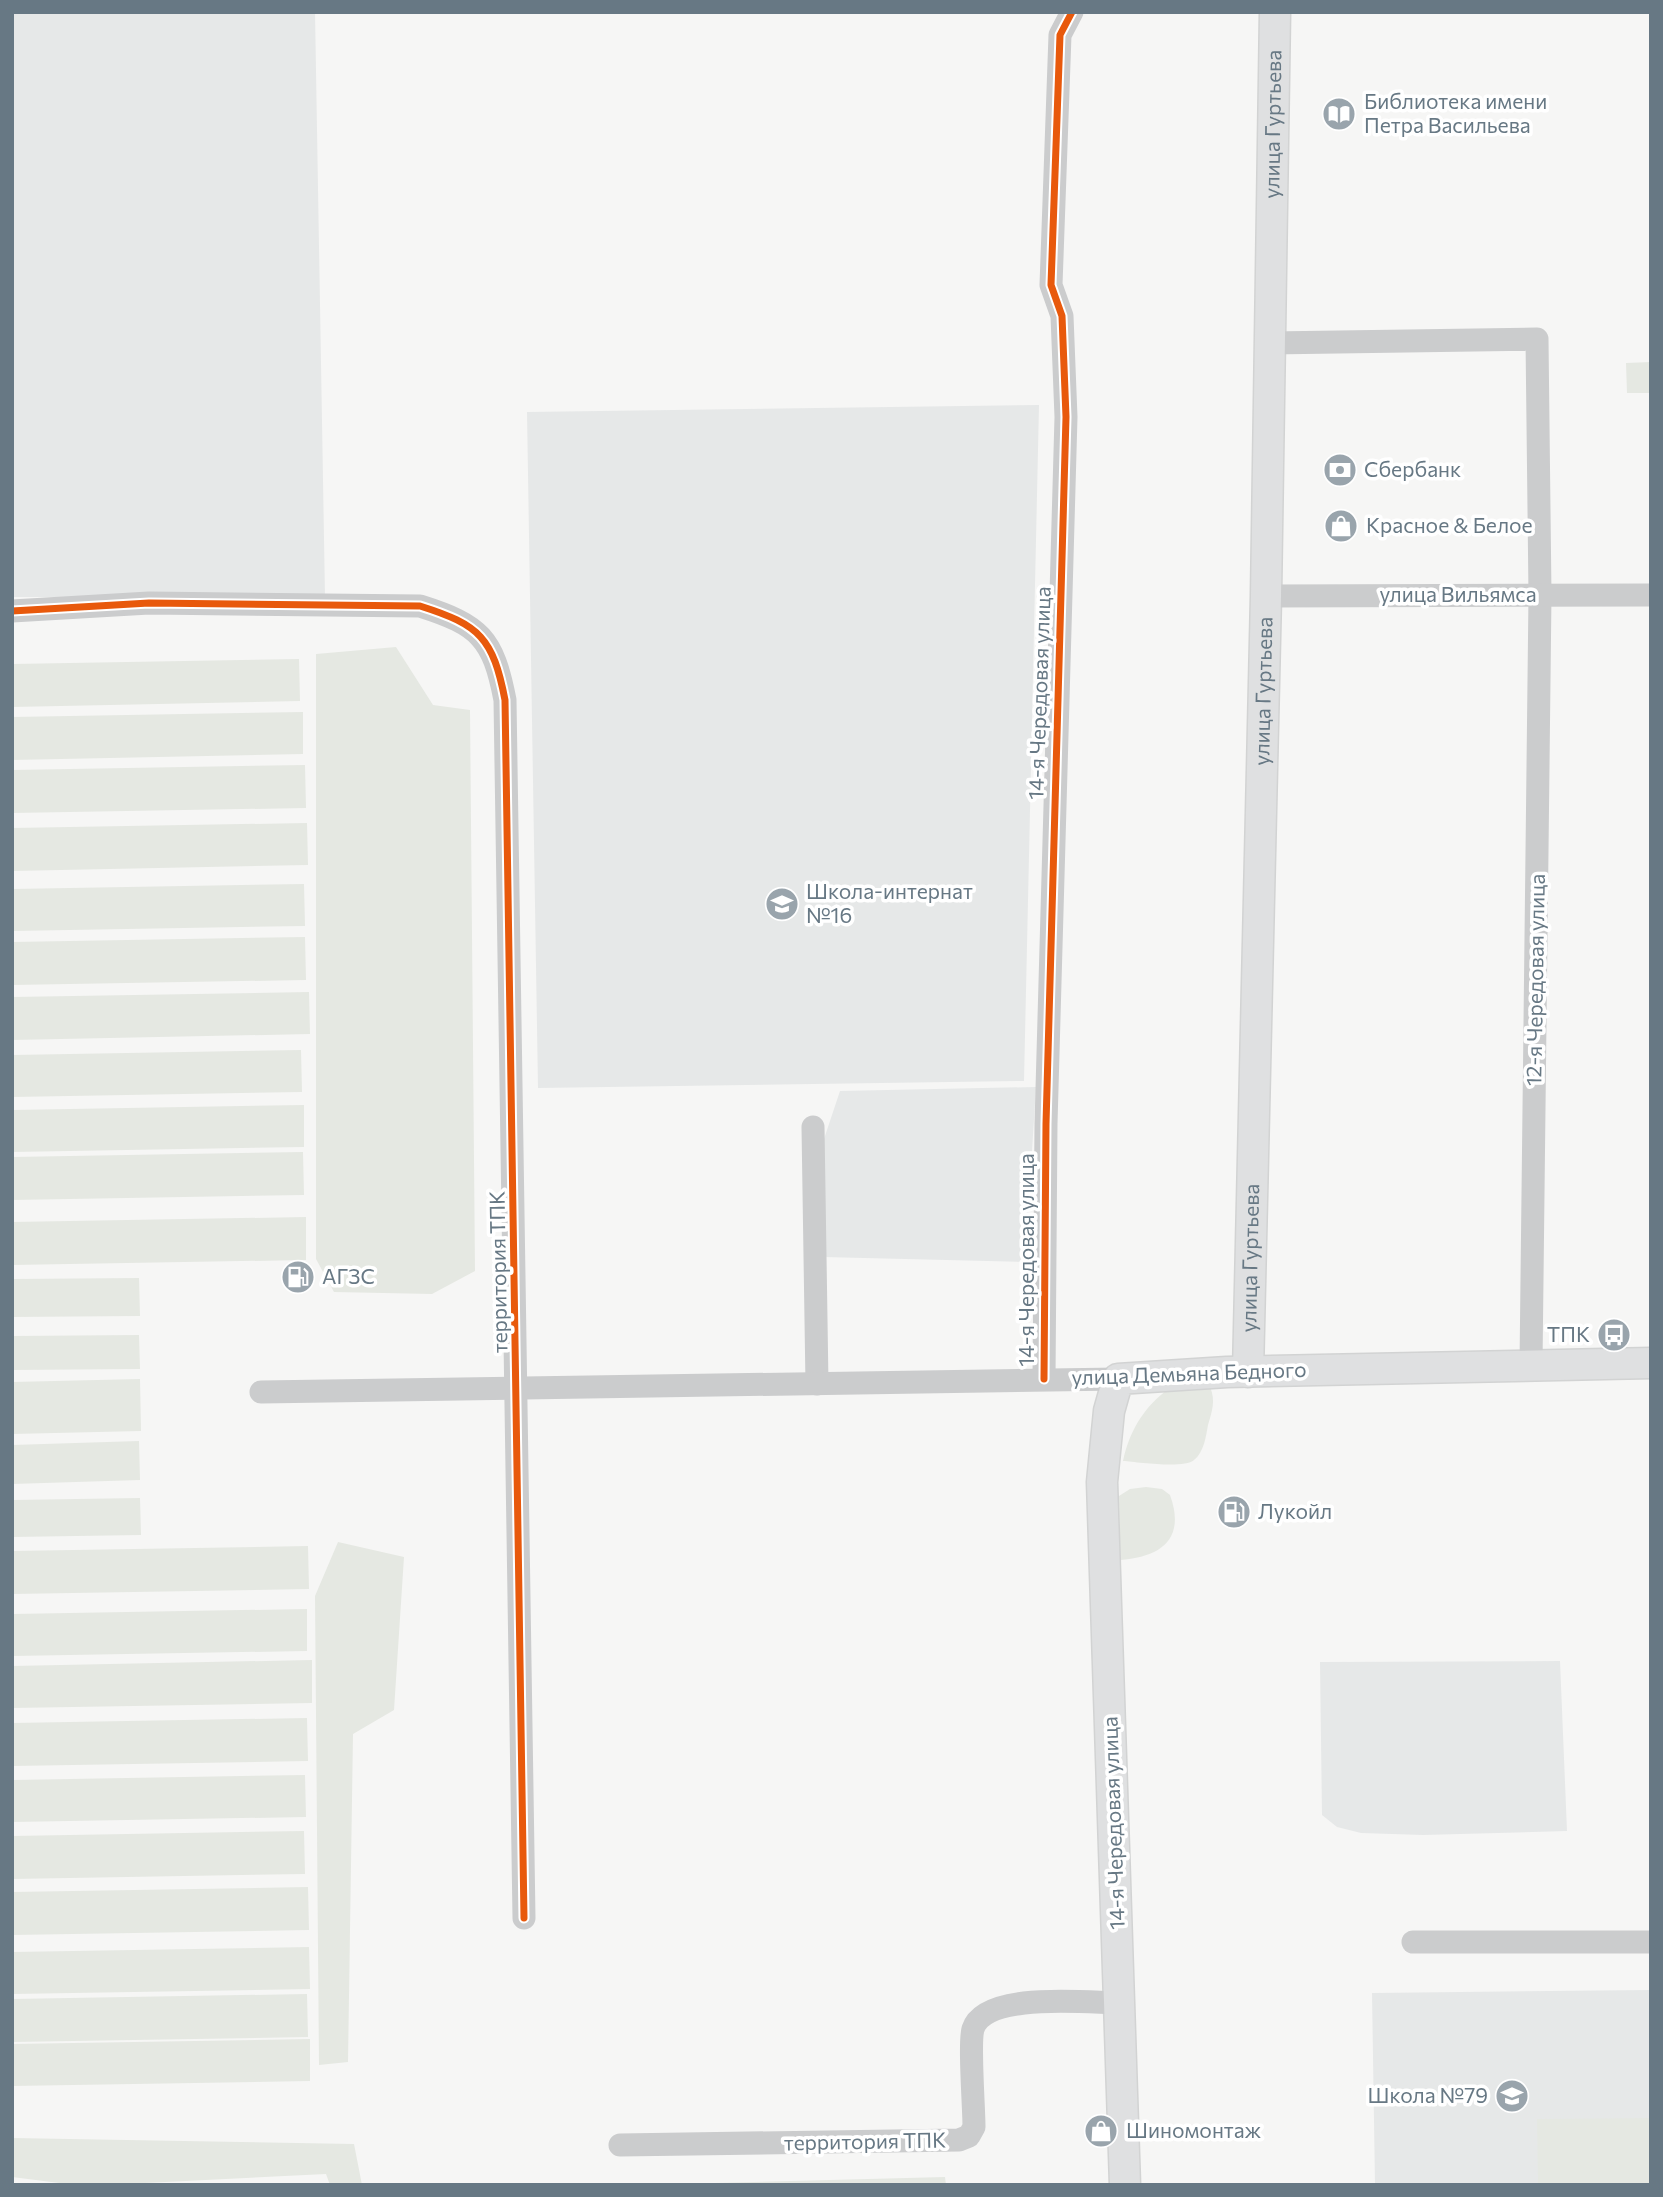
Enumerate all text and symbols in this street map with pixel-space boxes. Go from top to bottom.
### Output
street label: улица Гуртьева [1258,50,1285,199]
place label: Библиотека имени Петра Васильева [1364,88,1547,137]
library icon: Библиотека имени Петра Васильева [1320,95,1358,133]
bank icon: Сбербанк [1321,451,1359,489]
place label: Сбербанк [1364,456,1461,481]
shop icon: Красное & Белое [1322,507,1360,545]
place label: Красное & Белое [1366,512,1533,537]
street label: улица Вильямса [1379,581,1537,606]
street label: 14-я Чередовая улица [1022,586,1055,800]
street label: улица Гуртьева [1248,616,1277,766]
street label: 12-я Чередовая улица [1520,873,1549,1086]
place label: Школа-интернат №16 [806,878,973,927]
school or university icon: Школа-интернат №16 [763,885,801,923]
street label: 14-я Чередовая улица [1013,1153,1038,1367]
street label: улица Гуртьева [1235,1183,1263,1333]
street label: территория ТПК [484,1191,511,1353]
fuel station icon: АГЗС [279,1258,317,1296]
place label: АГЗС [322,1263,375,1288]
bus stop icon: ТПК [1595,1316,1633,1354]
place label: ТПК [1547,1321,1590,1346]
street label: улица Демьяна Бедного [1071,1356,1307,1389]
fuel station icon: Лукойл [1215,1493,1253,1531]
place label: Лукойл [1258,1498,1332,1523]
street label: 14-я Чередовая улица [1096,1716,1129,1930]
school or university icon: Школа №79 [1493,2077,1531,2115]
place label: Школа №79 [1367,2082,1488,2107]
shop icon: Шиномонтаж [1082,2112,1120,2150]
place label: Шиномонтаж [1126,2117,1262,2142]
street label: территория ТПК [784,2127,946,2154]

